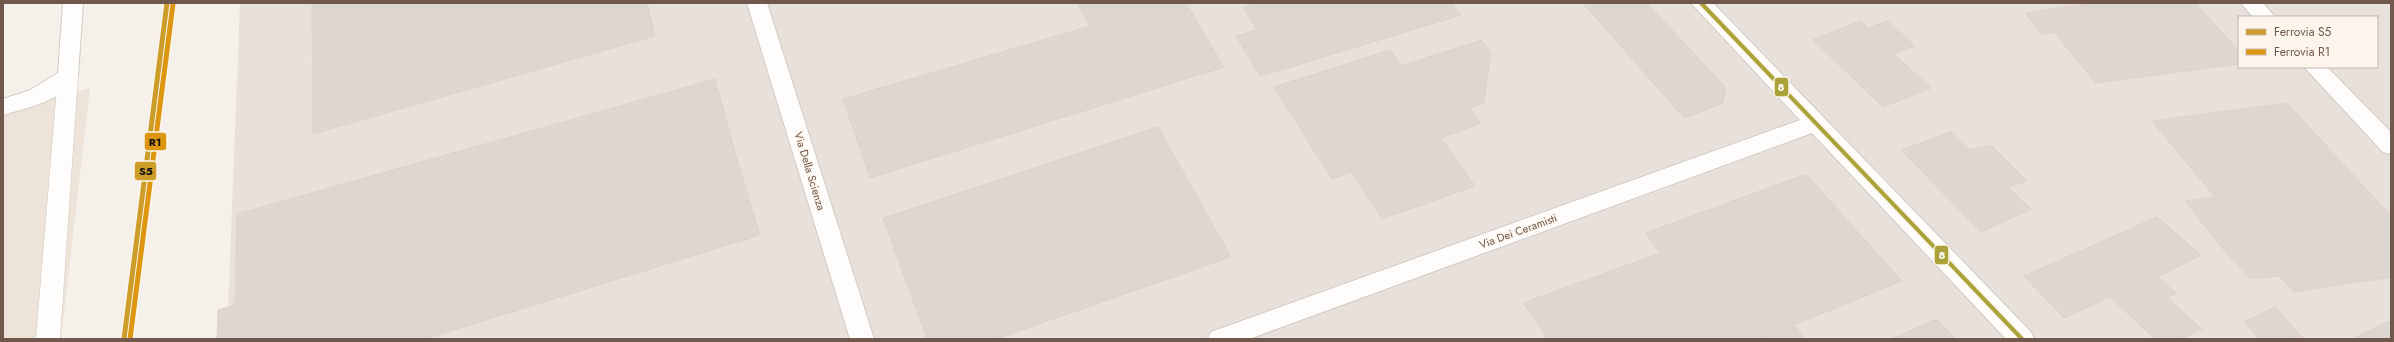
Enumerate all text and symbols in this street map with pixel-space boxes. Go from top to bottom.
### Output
legend [2238,16,2378,68]
text: Ferrovia S5 [2274,23,2332,41]
text: Ferrovia R1 [2274,43,2330,61]
line badge: 8 [1774,77,1789,97]
text: 8 [1778,79,1785,95]
street label: Via Della Scienza [790,130,830,212]
line badge: R1 [144,132,167,151]
text: R1 [149,134,161,150]
line badge: S5 [134,161,157,181]
text: S5 [139,163,153,179]
street label: Via Dei Ceramisti [1477,209,1559,252]
line badge: 8 [1934,245,1949,265]
text: 8 [1939,247,1946,263]

